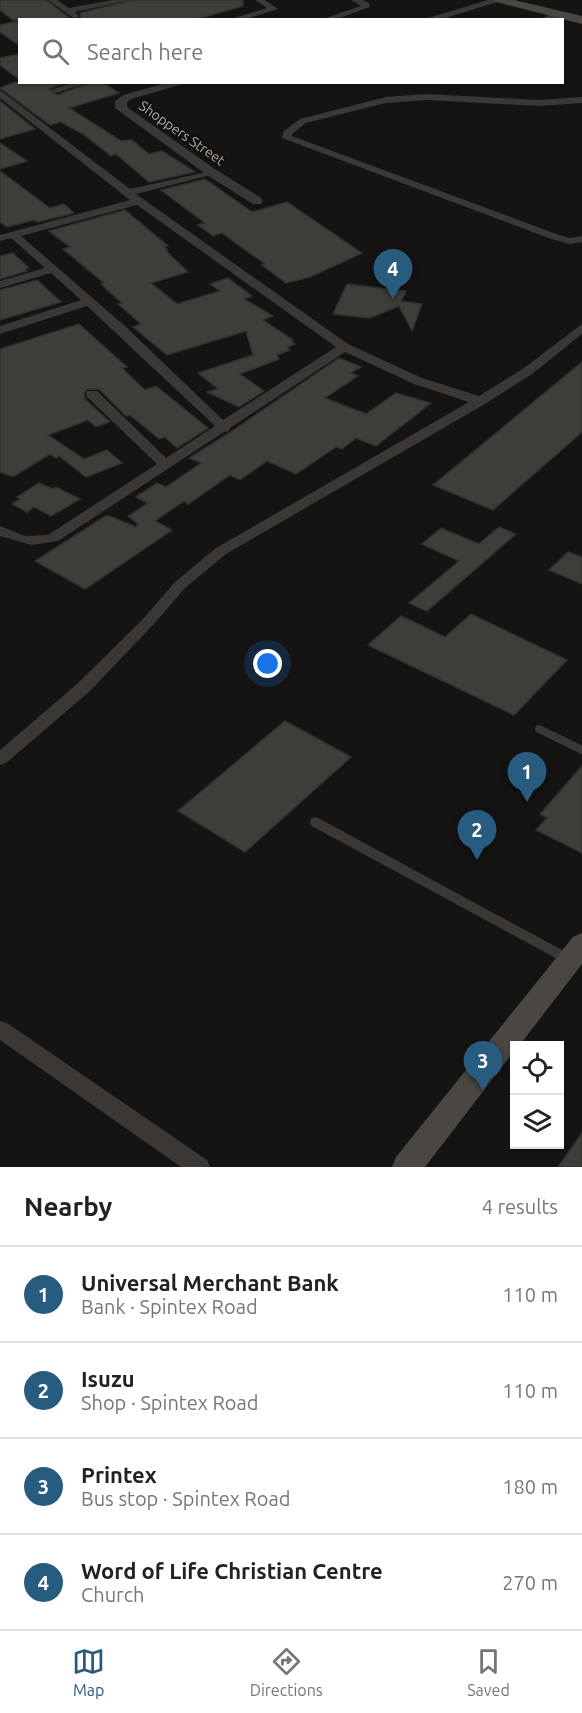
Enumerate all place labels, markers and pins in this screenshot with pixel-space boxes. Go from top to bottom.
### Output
pin: 4 [374,250,412,299]
pin: 1 [508,752,546,802]
pin: 2 [458,810,496,860]
pin: 3 [464,1042,502,1091]

